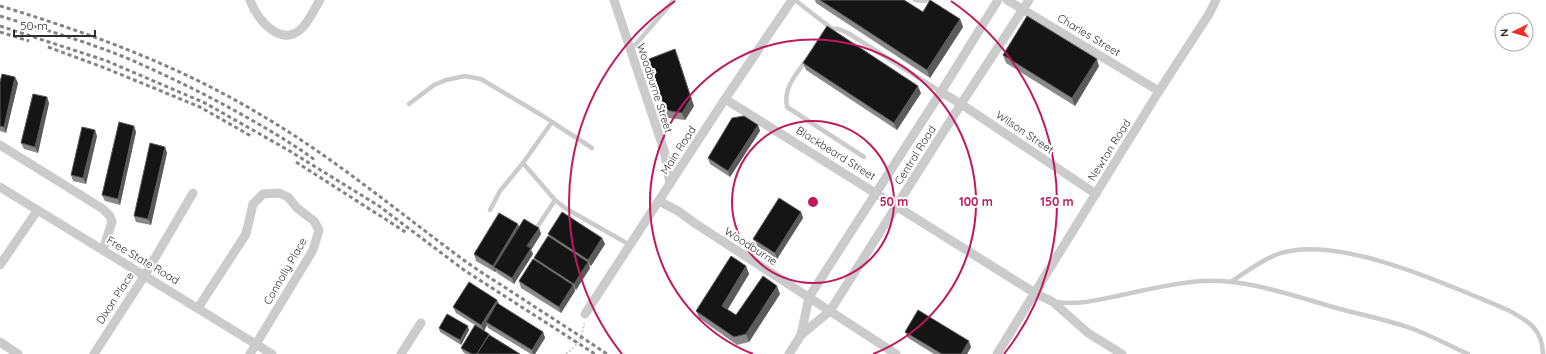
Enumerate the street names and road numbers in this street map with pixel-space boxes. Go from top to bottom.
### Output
street label: Charles Street [1055,11,1123,59]
street label: Woodburne Street [634,42,676,135]
street label: Wilson Street [993,108,1057,157]
street label: Newton Road [1085,117,1133,183]
street label: Main Road [657,123,699,177]
street label: Blackbeard Street [794,123,879,183]
street label: Central Road [891,123,939,187]
street label: Woodburne [722,224,780,268]
street label: Free State Road [104,233,182,287]
street label: Connolly Place [260,235,310,307]
street label: Dixon Place [93,269,137,327]

